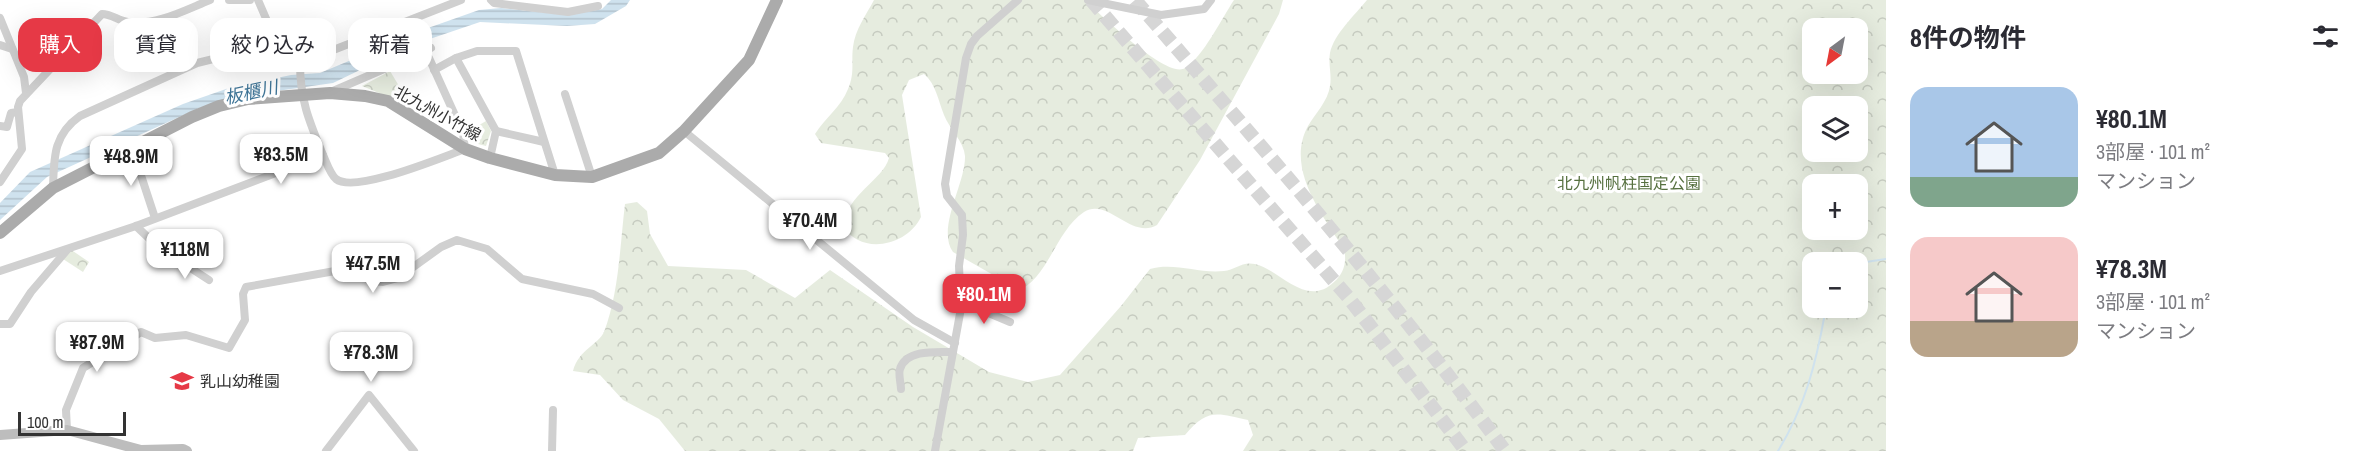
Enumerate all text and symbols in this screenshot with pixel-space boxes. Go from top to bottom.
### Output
chip: 購入 [18,18,102,72]
chip: 賃貸 [114,18,198,72]
chip: 絞り込み [210,18,336,72]
chip: 新着 [348,18,432,72]
north arrow [1802,18,1868,84]
map controls [1802,18,1868,318]
text: 8件の物件 [1910,20,2026,55]
icon: filters [2309,20,2342,53]
water label: 板櫃川 [222,74,282,110]
street label: 北九州小竹線 [391,80,485,146]
button: layers [1802,96,1868,162]
text: ¥80.1M [2096,101,2167,136]
icon: home [1958,111,2030,183]
pin: ¥83.5M [232,134,330,185]
pin: ¥48.9M [82,136,180,187]
text: 3部屋 · 101 m² [2096,138,2210,165]
text: ¥83.5M [254,140,308,167]
text: ¥48.9M [104,142,158,169]
text: マンション [2096,167,2196,194]
park label: 北九州帆柱国定公園 [1557,172,1701,194]
button: + [1802,174,1868,240]
pin: ¥70.4M [761,200,859,251]
text: ¥70.4M [783,206,837,233]
pin: ¥118M [143,229,227,280]
text: ¥118M [160,235,210,262]
pin: ¥47.5M [324,243,422,294]
text: ¥47.5M [346,249,400,276]
text: ¥78.3M [2096,251,2167,286]
button: − [1802,252,1868,318]
icon: home [1958,261,2030,333]
pin: ¥80.1M [935,274,1033,325]
text: ¥80.1M [957,280,1011,307]
text: 3部屋 · 101 m² [2096,288,2210,315]
text: マンション [2096,317,2196,344]
pin: ¥87.9M [48,322,146,373]
text: ¥87.9M [70,328,124,355]
pin: ¥78.3M [322,332,420,383]
text: ¥78.3M [344,338,398,365]
school or university icon: 乳山幼稚園 [169,368,195,394]
place label: 乳山幼稚園 [200,370,280,392]
scale bar [18,409,126,436]
text: 100 m [27,411,63,433]

